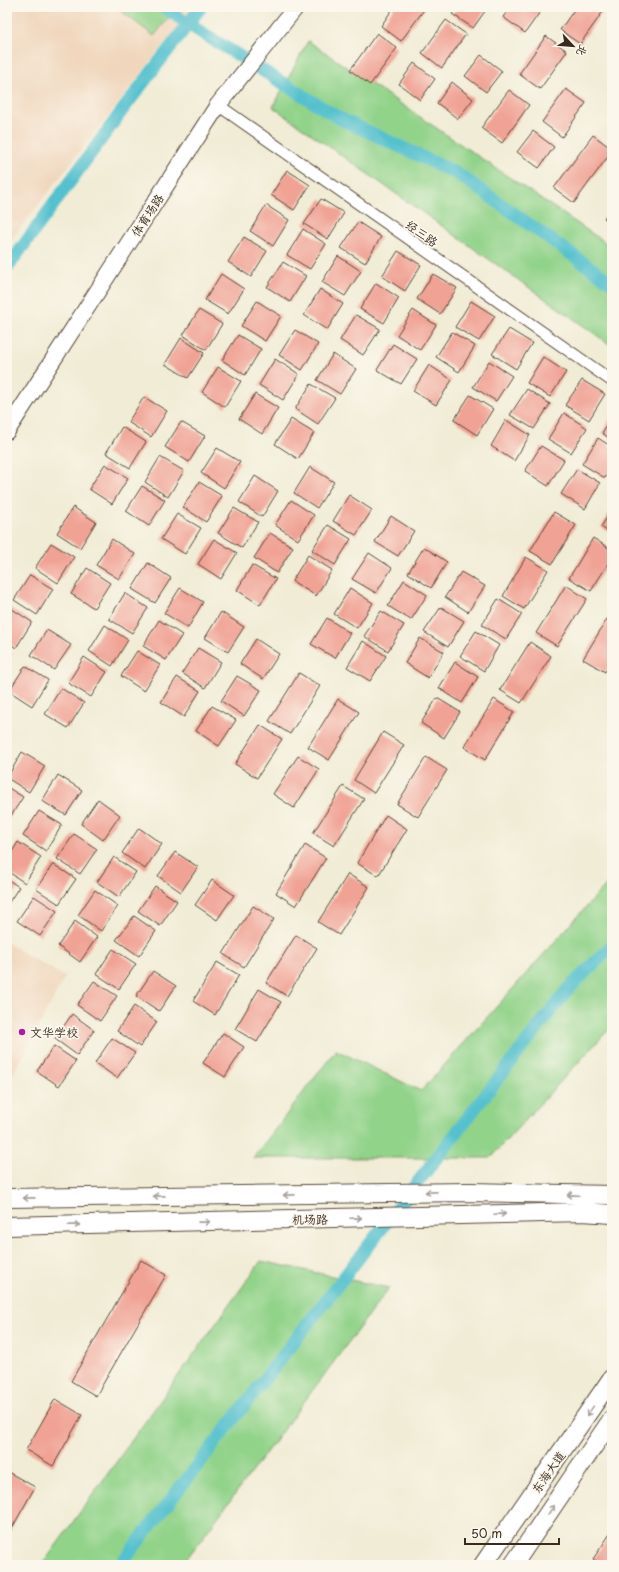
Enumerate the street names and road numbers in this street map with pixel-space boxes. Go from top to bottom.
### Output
street label: 体育场路 [126,190,168,240]
street label: 经三路 [402,215,442,251]
street label: 机场路 [292,1210,328,1228]
street label: 东海大道 [527,1447,569,1497]

